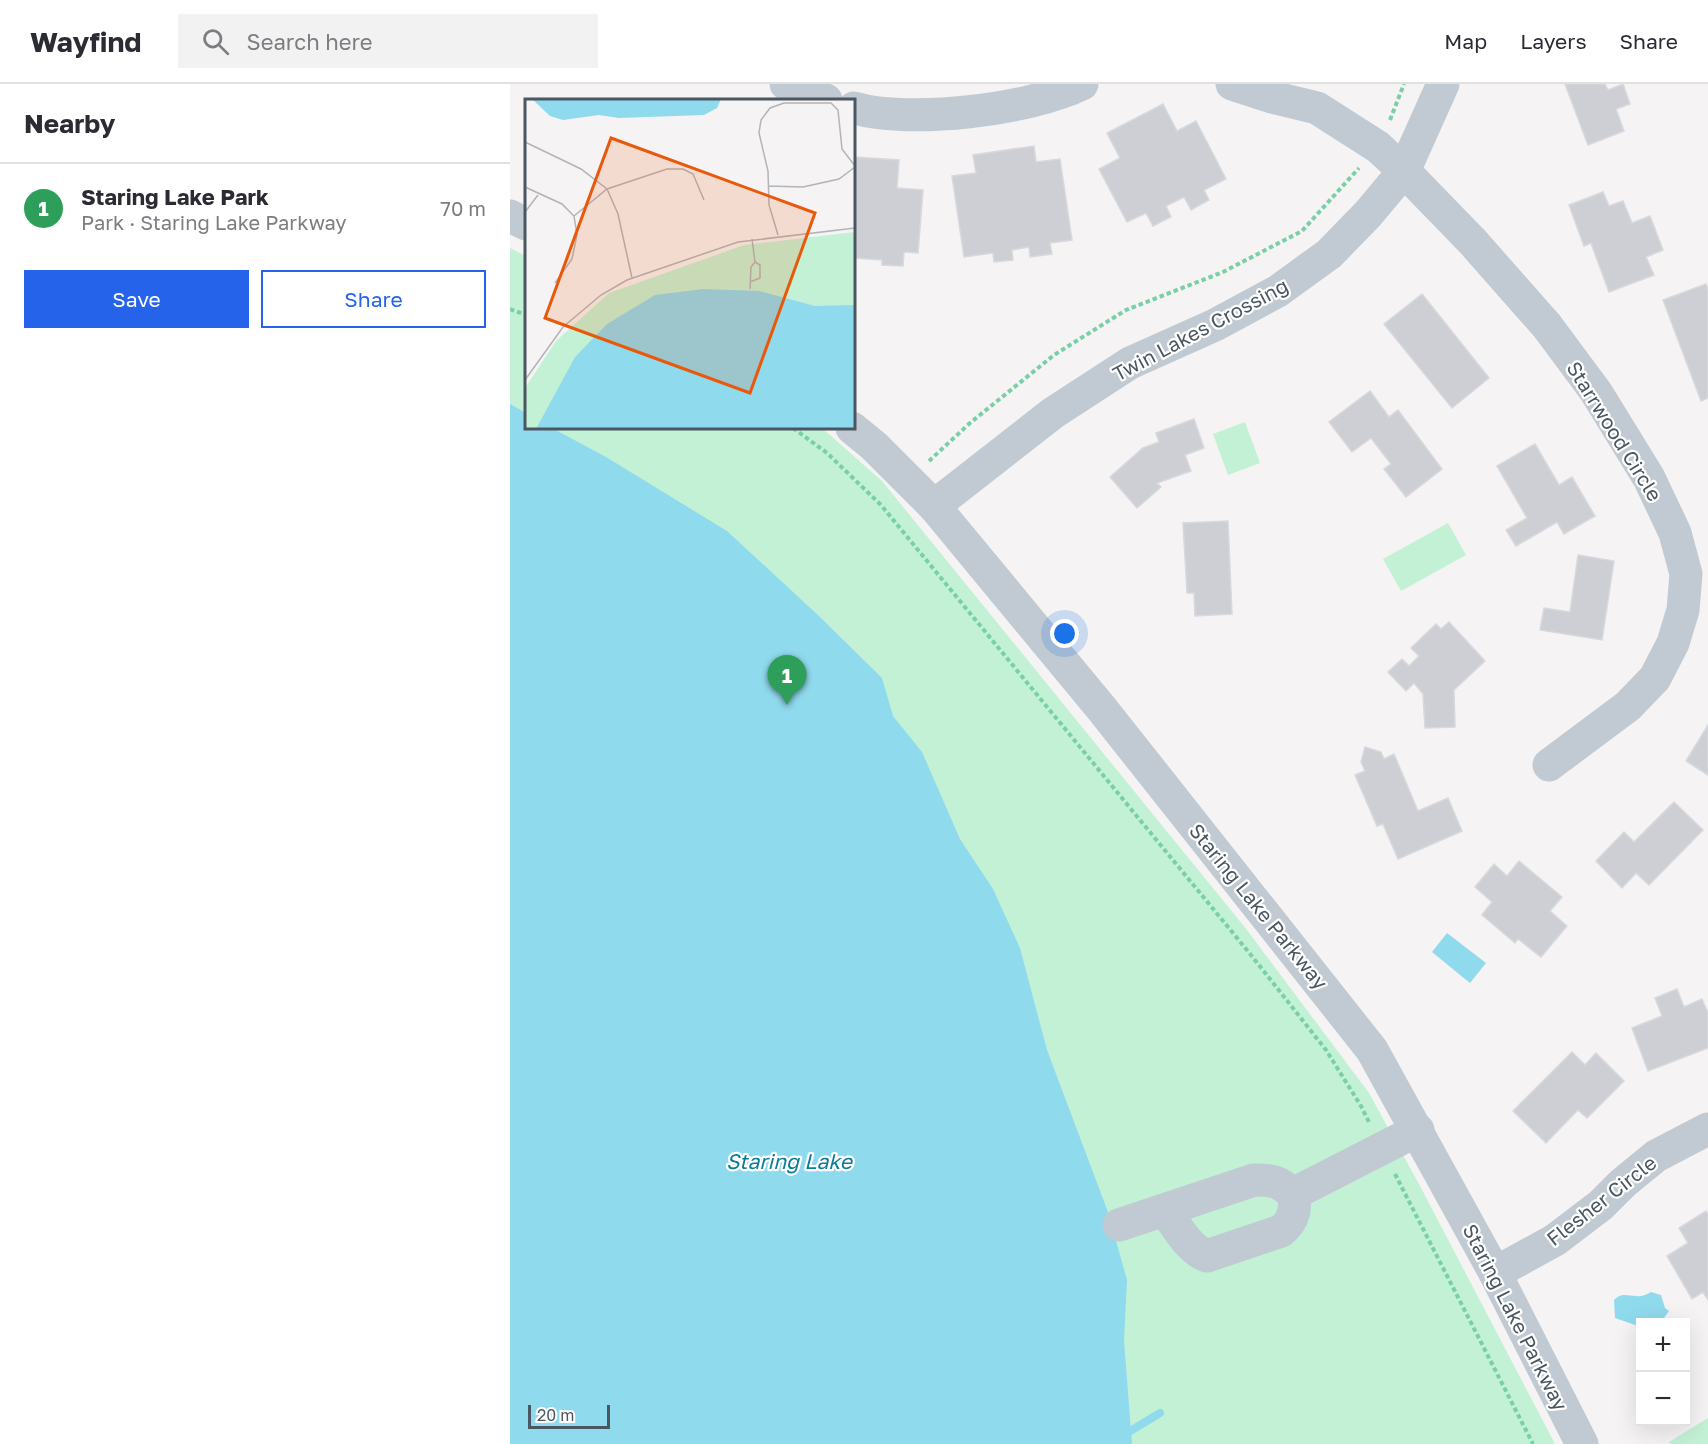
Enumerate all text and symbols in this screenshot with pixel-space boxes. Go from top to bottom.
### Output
search box [178,14,598,68]
text: Wayfind [30,25,142,58]
icon: search [199,25,232,58]
text: Search here [247,28,373,55]
text: Map [1444,28,1487,54]
text: Layers [1520,28,1587,54]
text: Share [1620,28,1678,54]
inset map [525,99,855,429]
text: Nearby [24,108,115,139]
text: Staring Lake Park [81,183,269,210]
text: 1 [38,196,49,220]
text: 70 m [440,196,486,220]
text: Park · Staring Lake Parkway [81,210,347,234]
button: Save [24,270,249,328]
button: Share [261,270,486,328]
street label: Twin Lakes Crossing [1108,273,1292,385]
street label: Starrwood Circle [1562,357,1668,505]
your location [1050,619,1079,648]
pin: 1 [768,656,806,705]
street label: Staring Lake Parkway [1185,818,1333,994]
water label: Staring Lake [726,1148,854,1174]
street label: Flesher Circle [1541,1150,1661,1250]
street label: Staring Lake Parkway [1458,1220,1574,1414]
map controls [1636,1318,1690,1426]
button: + [1636,1318,1690,1372]
button: − [1636,1372,1690,1426]
scale bar [528,1402,610,1430]
text: 20 m [537,1405,574,1425]

